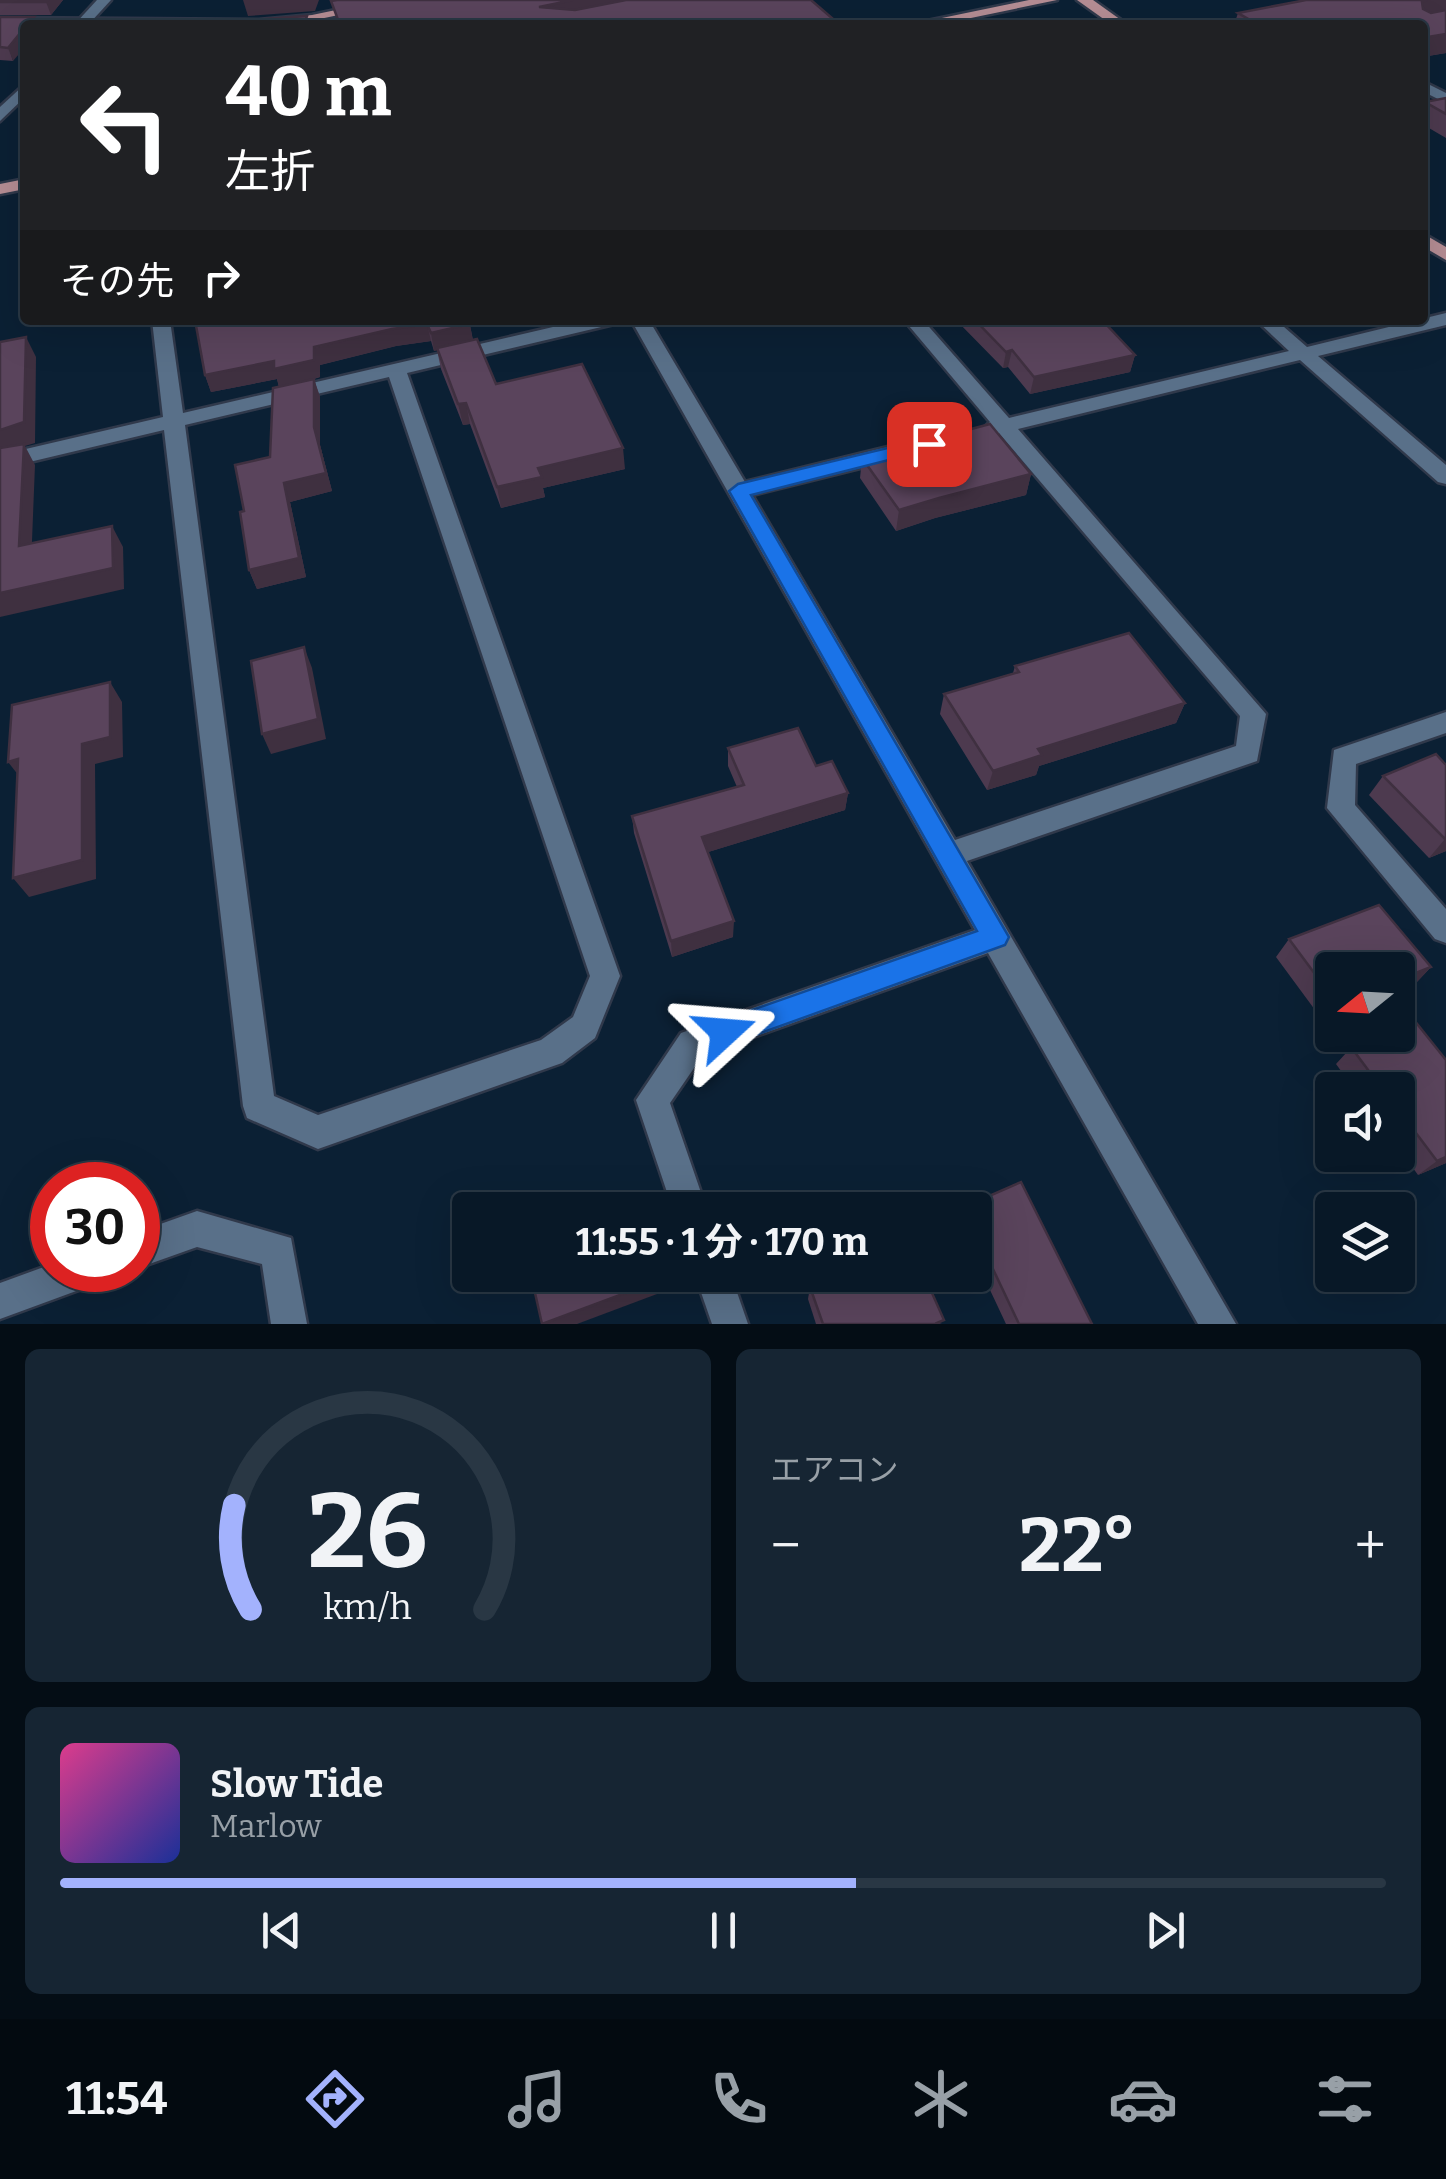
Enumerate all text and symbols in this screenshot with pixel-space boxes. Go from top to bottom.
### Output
text: 40 m [225,50,391,134]
icon: left [60,60,190,190]
text: 左折 [225,145,315,199]
icon: right [194,250,249,305]
text: その先 [60,258,174,304]
pin [887,402,972,487]
icon: arrive [902,417,957,472]
north arrow [1315,952,1415,1052]
map controls [1315,952,1415,1292]
position arrow [673,980,777,1084]
button: sound [1315,1072,1415,1172]
speed limit sign: 30 [30,1162,160,1292]
button: layers [1315,1192,1415,1292]
text: 11:55 · 1 分 · 170 m [576,1219,868,1265]
text: エアコン [771,1451,899,1489]
text: 26 [308,1470,428,1595]
text: 22° [1019,1501,1136,1591]
text: − [771,1513,801,1579]
text: + [1355,1513,1386,1579]
text: km/h [324,1586,412,1628]
text: Slow Tide [210,1761,383,1807]
text: Marlow [210,1807,322,1845]
icon: previous [254,1903,309,1958]
icon: pause [696,1903,751,1958]
icon: next [1138,1903,1193,1958]
icon: directions [300,2064,370,2134]
icon: music [502,2064,572,2134]
icon: phone [704,2064,774,2134]
icon: climate [906,2064,976,2134]
icon: car [1108,2064,1178,2134]
icon: filters [1310,2064,1380,2134]
text: 11:54 [66,2072,167,2126]

